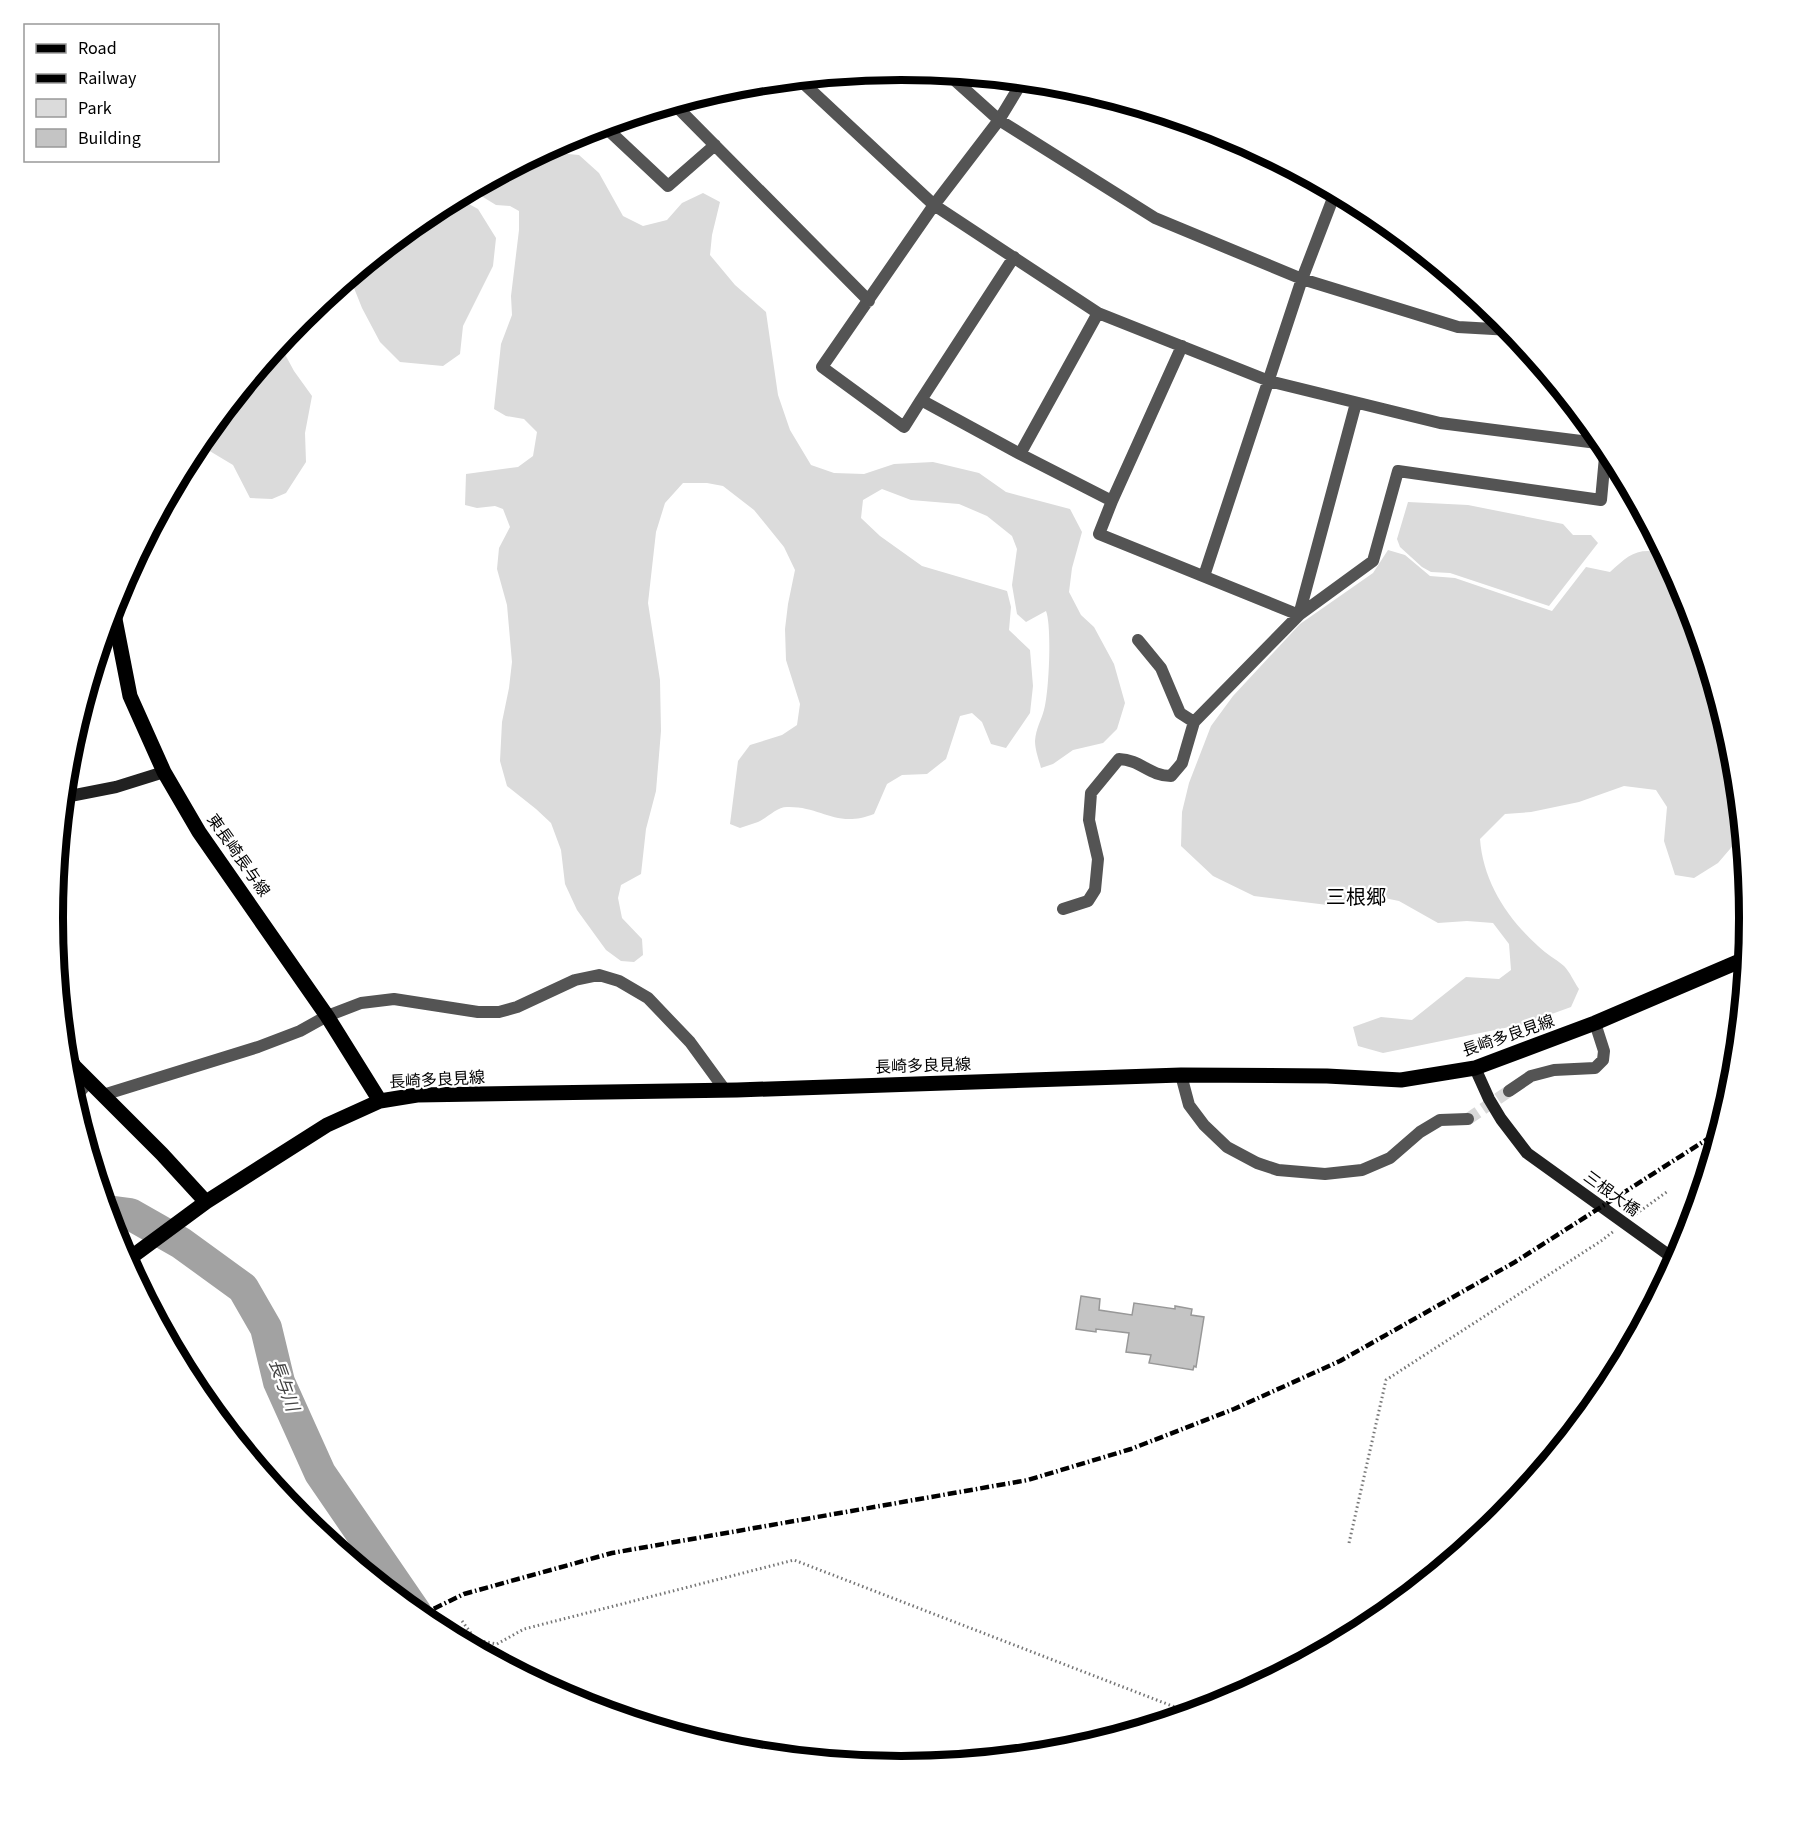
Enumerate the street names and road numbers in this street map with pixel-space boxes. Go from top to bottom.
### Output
street label: 東長崎長与線 [202,810,275,901]
street label: 長崎多良見線 [1459,1010,1557,1062]
street label: 長崎多良見線 [875,1053,971,1079]
street label: 長崎多良見線 [389,1067,486,1093]
street label: 三根大橋 [1579,1166,1644,1222]

